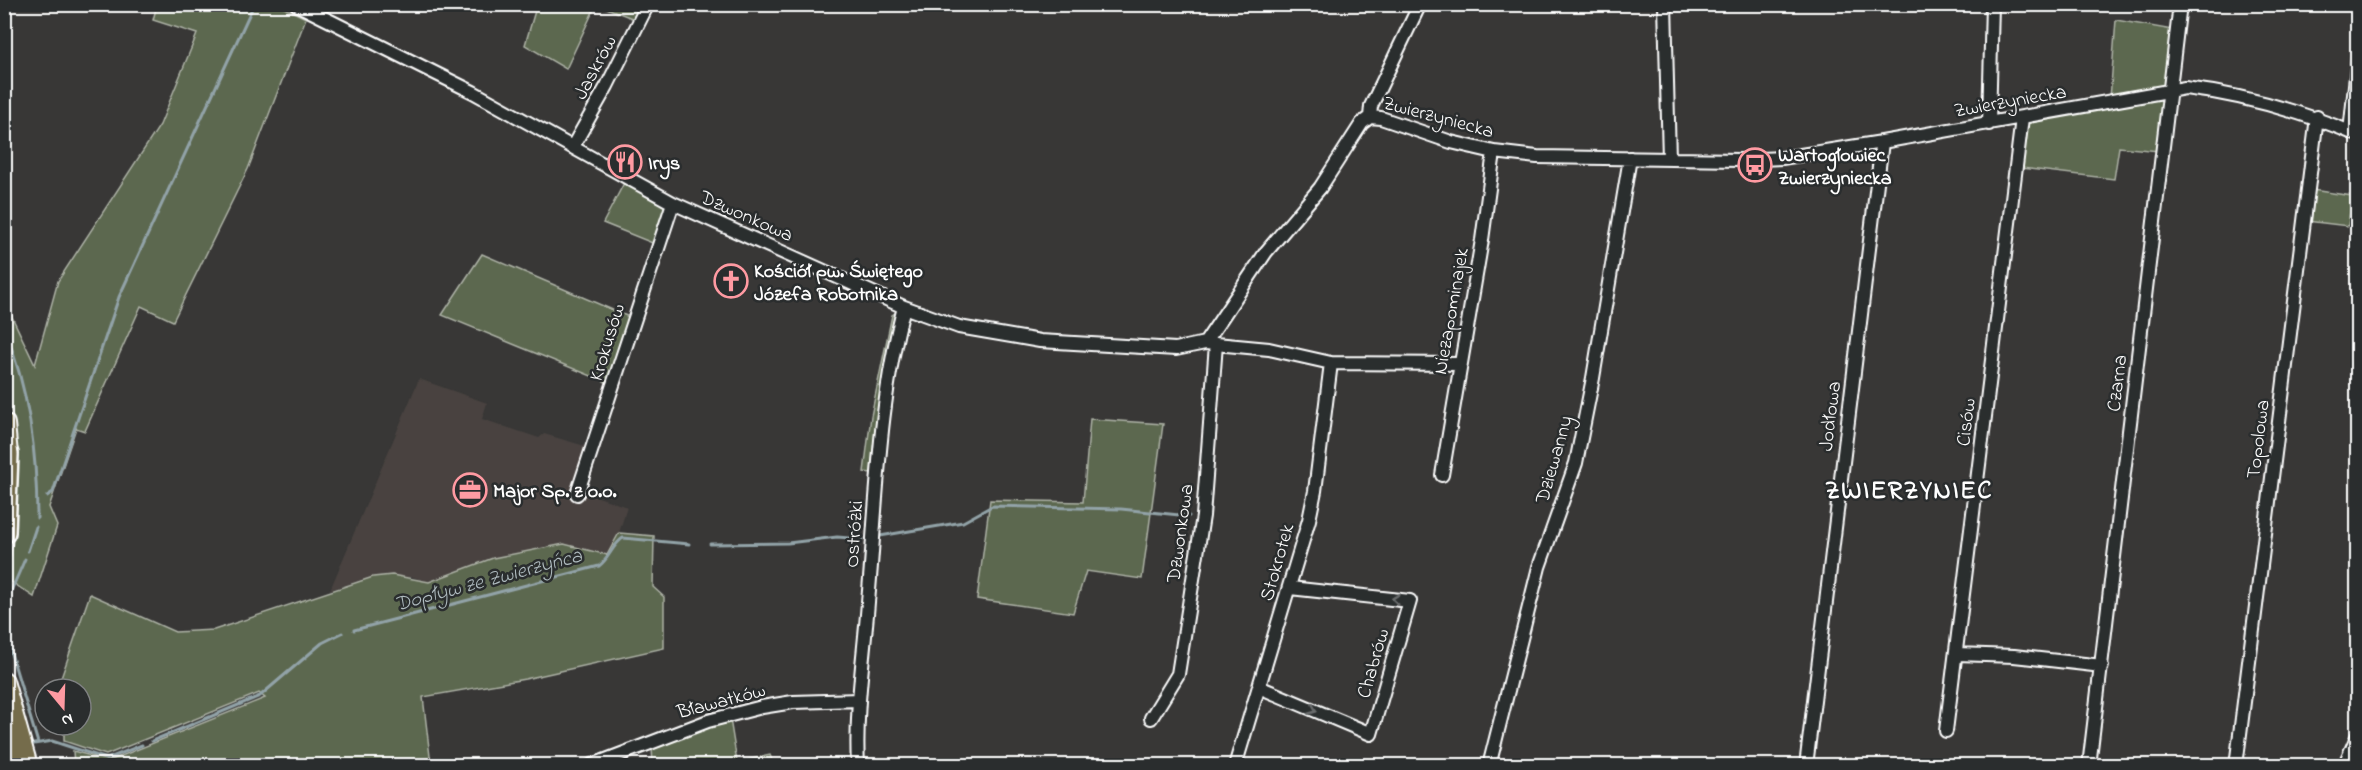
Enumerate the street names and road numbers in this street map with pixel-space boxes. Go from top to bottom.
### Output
street label: Jaskrów [567,31,625,106]
street label: Zwierzyniecka [1952,78,2069,127]
street label: Zwierzyniecka [1380,90,1497,147]
street label: Dzwonkowa [694,183,797,251]
street label: Niezapominajek [1427,246,1478,377]
street label: Krokusów [583,300,634,385]
street label: Czarna [2101,353,2136,413]
street label: Jodłowa [1813,380,1850,453]
street label: Cisów [1950,397,1985,448]
street label: Topolowa [2240,398,2279,480]
street label: Dziewanny [1529,412,1582,508]
street label: Dzwonkowa [1160,482,1203,586]
street label: Ostróżki [839,500,872,569]
street label: Stokrotek [1254,520,1303,605]
street label: Chabrów [1351,625,1398,702]
street label: Bławatków [673,677,769,728]

